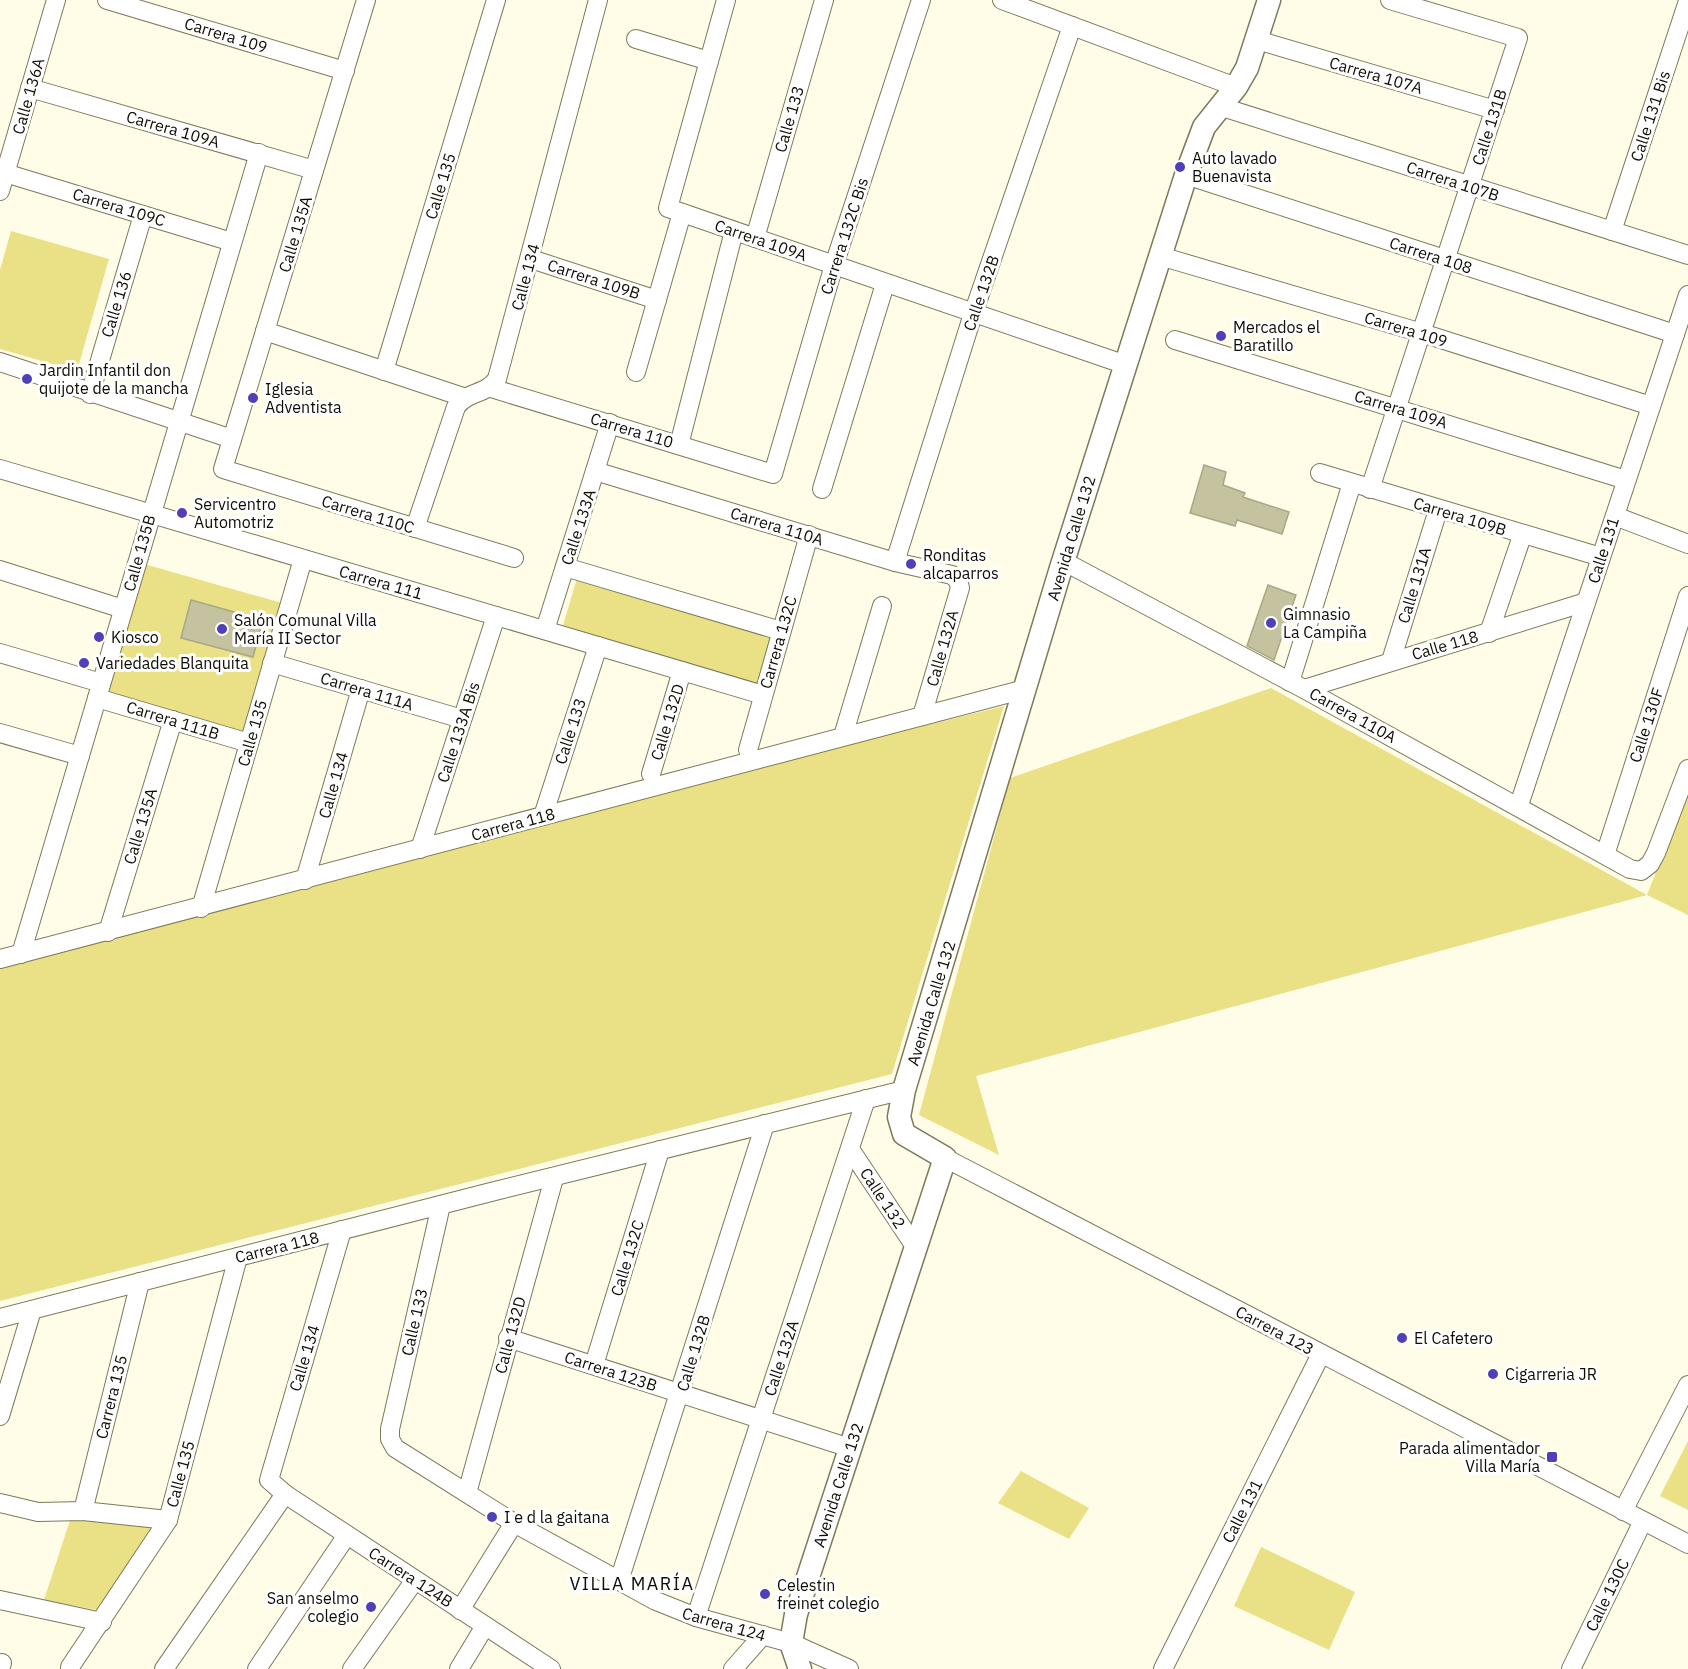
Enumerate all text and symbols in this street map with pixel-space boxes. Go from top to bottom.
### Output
street label: Carrera 109 [182,13,270,57]
street label: Carrera 107A [1327,52,1425,98]
street label: Calle 136A [8,55,48,137]
street label: Calle 131 Bis [1626,68,1674,164]
street label: Calle 133 [770,83,808,155]
street label: Calle 131B [1467,86,1511,168]
street label: Carrera 109A [124,106,222,152]
place label: Auto lavado Buenavista [1192,148,1277,186]
street label: Calle 135 [420,150,460,222]
street label: Carrera 107B [1404,157,1502,205]
marker: Auto lavado Buenavista [1173,160,1187,174]
street label: Carrera 132C Bis [816,175,872,297]
street label: Carrera 109C [70,183,168,231]
street label: Calle 135A [274,193,316,275]
street label: Carrera 109A [712,215,810,265]
street label: Carrera 108 [1387,232,1475,278]
street label: Calle 134 [506,241,544,313]
street label: Calle 132B [959,252,1003,334]
street label: Carrera 109B [545,255,643,303]
street label: Calle 136 [96,268,136,340]
street label: Carrera 109 [1362,307,1450,351]
place label: Mercados el Baratillo [1233,317,1320,355]
marker: Mercados el Baratillo [1214,329,1228,343]
place label: Jardin Infantil don quijote de la mancha [39,360,189,398]
marker: Jardin Infantil don quijote de la mancha [20,372,34,386]
place label: Iglesia Adventista [265,379,342,417]
street label: Carrera 109A [1352,385,1450,433]
marker: Iglesia Adventista [246,391,260,405]
street label: Carrera 110 [588,408,676,452]
street label: Avenida Calle 132 [1042,473,1100,603]
street label: Calle 133A [556,486,600,568]
street label: Carrera 110C [319,490,417,538]
street label: Carrera 109B [1411,492,1509,540]
place label: Servicentro Automotriz [194,494,276,532]
street label: Carrera 110A [728,502,826,550]
marker: Servicentro Automotriz [175,506,189,520]
street label: Calle 135B [119,512,159,594]
street label: Calle 131 [1583,514,1623,586]
street label: Calle 131A [1393,544,1435,626]
place label: Ronditas alcaparros [923,545,999,583]
marker: Ronditas alcaparros [904,557,918,571]
street label: Carrera 111 [337,561,425,603]
street label: Carrera 132C [755,593,801,691]
place label: Gimnasio La Campiña [1283,604,1367,642]
street label: Calle 132A [922,607,962,689]
place label: Salón Comunal Villa María II Sector [234,610,377,648]
marker: Gimnasio La Campiña [1264,616,1278,630]
marker: Salón Comunal Villa María II Sector [215,622,229,636]
street label: Calle 118 [1409,626,1481,664]
place label: Kiosco [111,627,159,647]
marker: Kiosco [92,630,106,644]
place label: Variedades Blanquita [96,653,249,673]
marker: Variedades Blanquita [77,656,91,670]
street label: Carrera 111A [318,667,416,715]
street label: Calle 133A Bis [432,679,484,785]
street label: Calle 132D [646,681,688,763]
street label: Carrera 110A [1306,683,1400,747]
street label: Calle 130F [1625,685,1667,765]
street label: Calle 133 [550,695,590,767]
street label: Carrera 111B [124,696,222,744]
street label: Calle 135 [233,697,271,769]
street label: Calle 134 [314,749,352,821]
street label: Calle 135A [119,785,161,867]
street label: Carrera 118 [469,803,557,845]
street label: Avenida Calle 132 [902,938,960,1068]
street label: Calle 132 [856,1164,910,1232]
street label: Calle 132C [606,1218,648,1298]
street label: Carrera 118 [233,1227,321,1267]
street label: Calle 133 [397,1286,431,1358]
street label: Calle 132D [490,1294,530,1376]
street label: Carrera 123 [1232,1301,1318,1359]
street label: Calle 132B [672,1312,714,1394]
street label: Calle 132A [759,1317,803,1399]
street label: Calle 134 [284,1322,324,1394]
place label: El Cafetero [1414,1328,1493,1348]
marker: El Cafetero [1395,1331,1409,1345]
street label: Carrera 123B [562,1347,660,1395]
street label: Carrera 135 [91,1353,131,1441]
place label: Cigarreria JR [1505,1364,1597,1384]
marker: Cigarreria JR [1486,1367,1500,1381]
street label: Avenida Calle 132 [808,1420,868,1550]
street label: Calle 135 [161,1438,199,1510]
place label: Parada alimentador Villa María [1399,1438,1540,1476]
marker: Parada alimentador Villa María [1545,1450,1559,1464]
street label: Calle 131 [1218,1476,1266,1546]
place label: I e d la gaitana [504,1507,610,1527]
marker: I e d la gaitana [485,1510,499,1524]
street label: Carrera 124B [365,1542,457,1612]
street label: Calle 130C [1581,1555,1633,1635]
district label: VILLA MARÍA [569,1572,695,1595]
place label: Celestin freinet colegio [777,1575,880,1613]
marker: Celestin freinet colegio [758,1587,772,1601]
place label: San anselmo colegio [267,1588,359,1626]
marker: San anselmo colegio [364,1600,378,1614]
street label: Carrera 124 [680,1603,768,1645]

